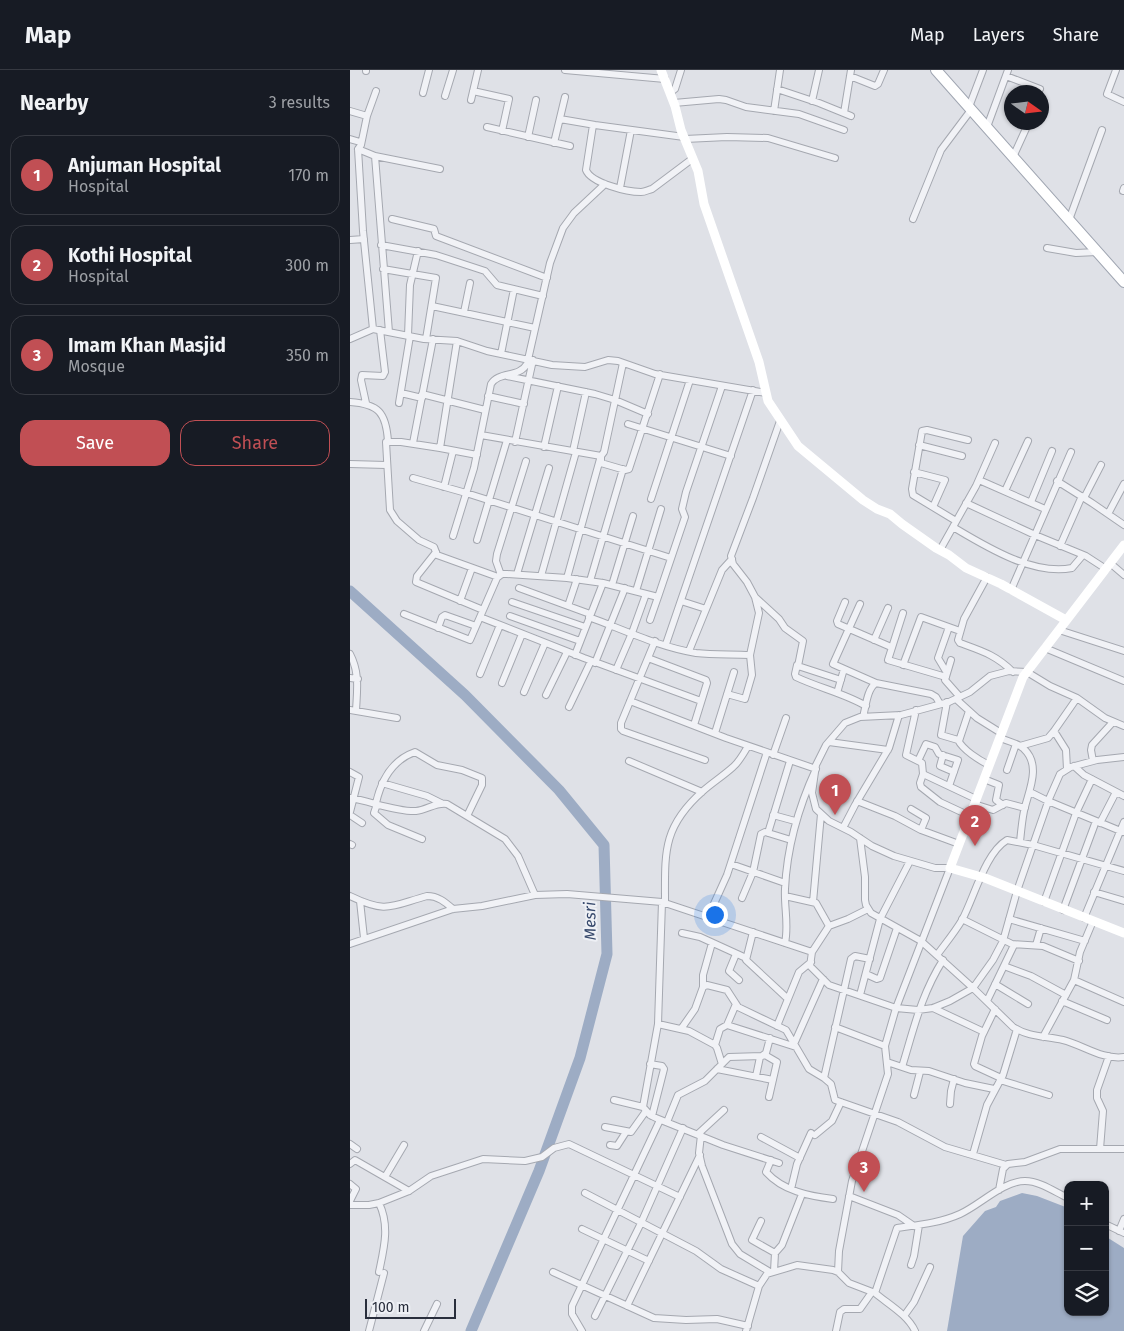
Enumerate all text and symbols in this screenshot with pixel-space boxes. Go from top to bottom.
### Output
text: Map [25,21,71,49]
text: Map [910,24,945,46]
text: Layers [973,24,1025,46]
text: Share [1053,24,1099,46]
north arrow [1004,85,1049,130]
text: Nearby [20,90,88,116]
text: 3 results [269,93,330,112]
text: Anjuman Hospital [68,154,221,177]
text: 1 [33,166,41,185]
text: 170 m [288,166,329,185]
text: Hospital [68,177,129,196]
text: Kothi Hospital [68,244,192,267]
text: 2 [33,256,41,275]
text: 300 m [285,256,329,275]
text: Hospital [68,267,129,286]
text: Imam Khan Masjid [68,334,226,357]
text: 3 [33,346,41,365]
text: 350 m [286,346,329,365]
text: Mosque [68,357,125,376]
button: Save [20,420,170,466]
button: Share [180,420,330,466]
pin: 1 [819,774,851,815]
pin: 2 [959,805,991,846]
water label: Mesri [580,901,600,940]
your location [702,902,728,928]
pin: 3 [848,1151,880,1192]
map controls [1064,1181,1109,1316]
button: + [1064,1181,1109,1226]
button: − [1064,1226,1109,1271]
button: layers [1064,1271,1109,1316]
scale bar [365,1296,456,1319]
text: 100 m [372,1299,409,1316]

